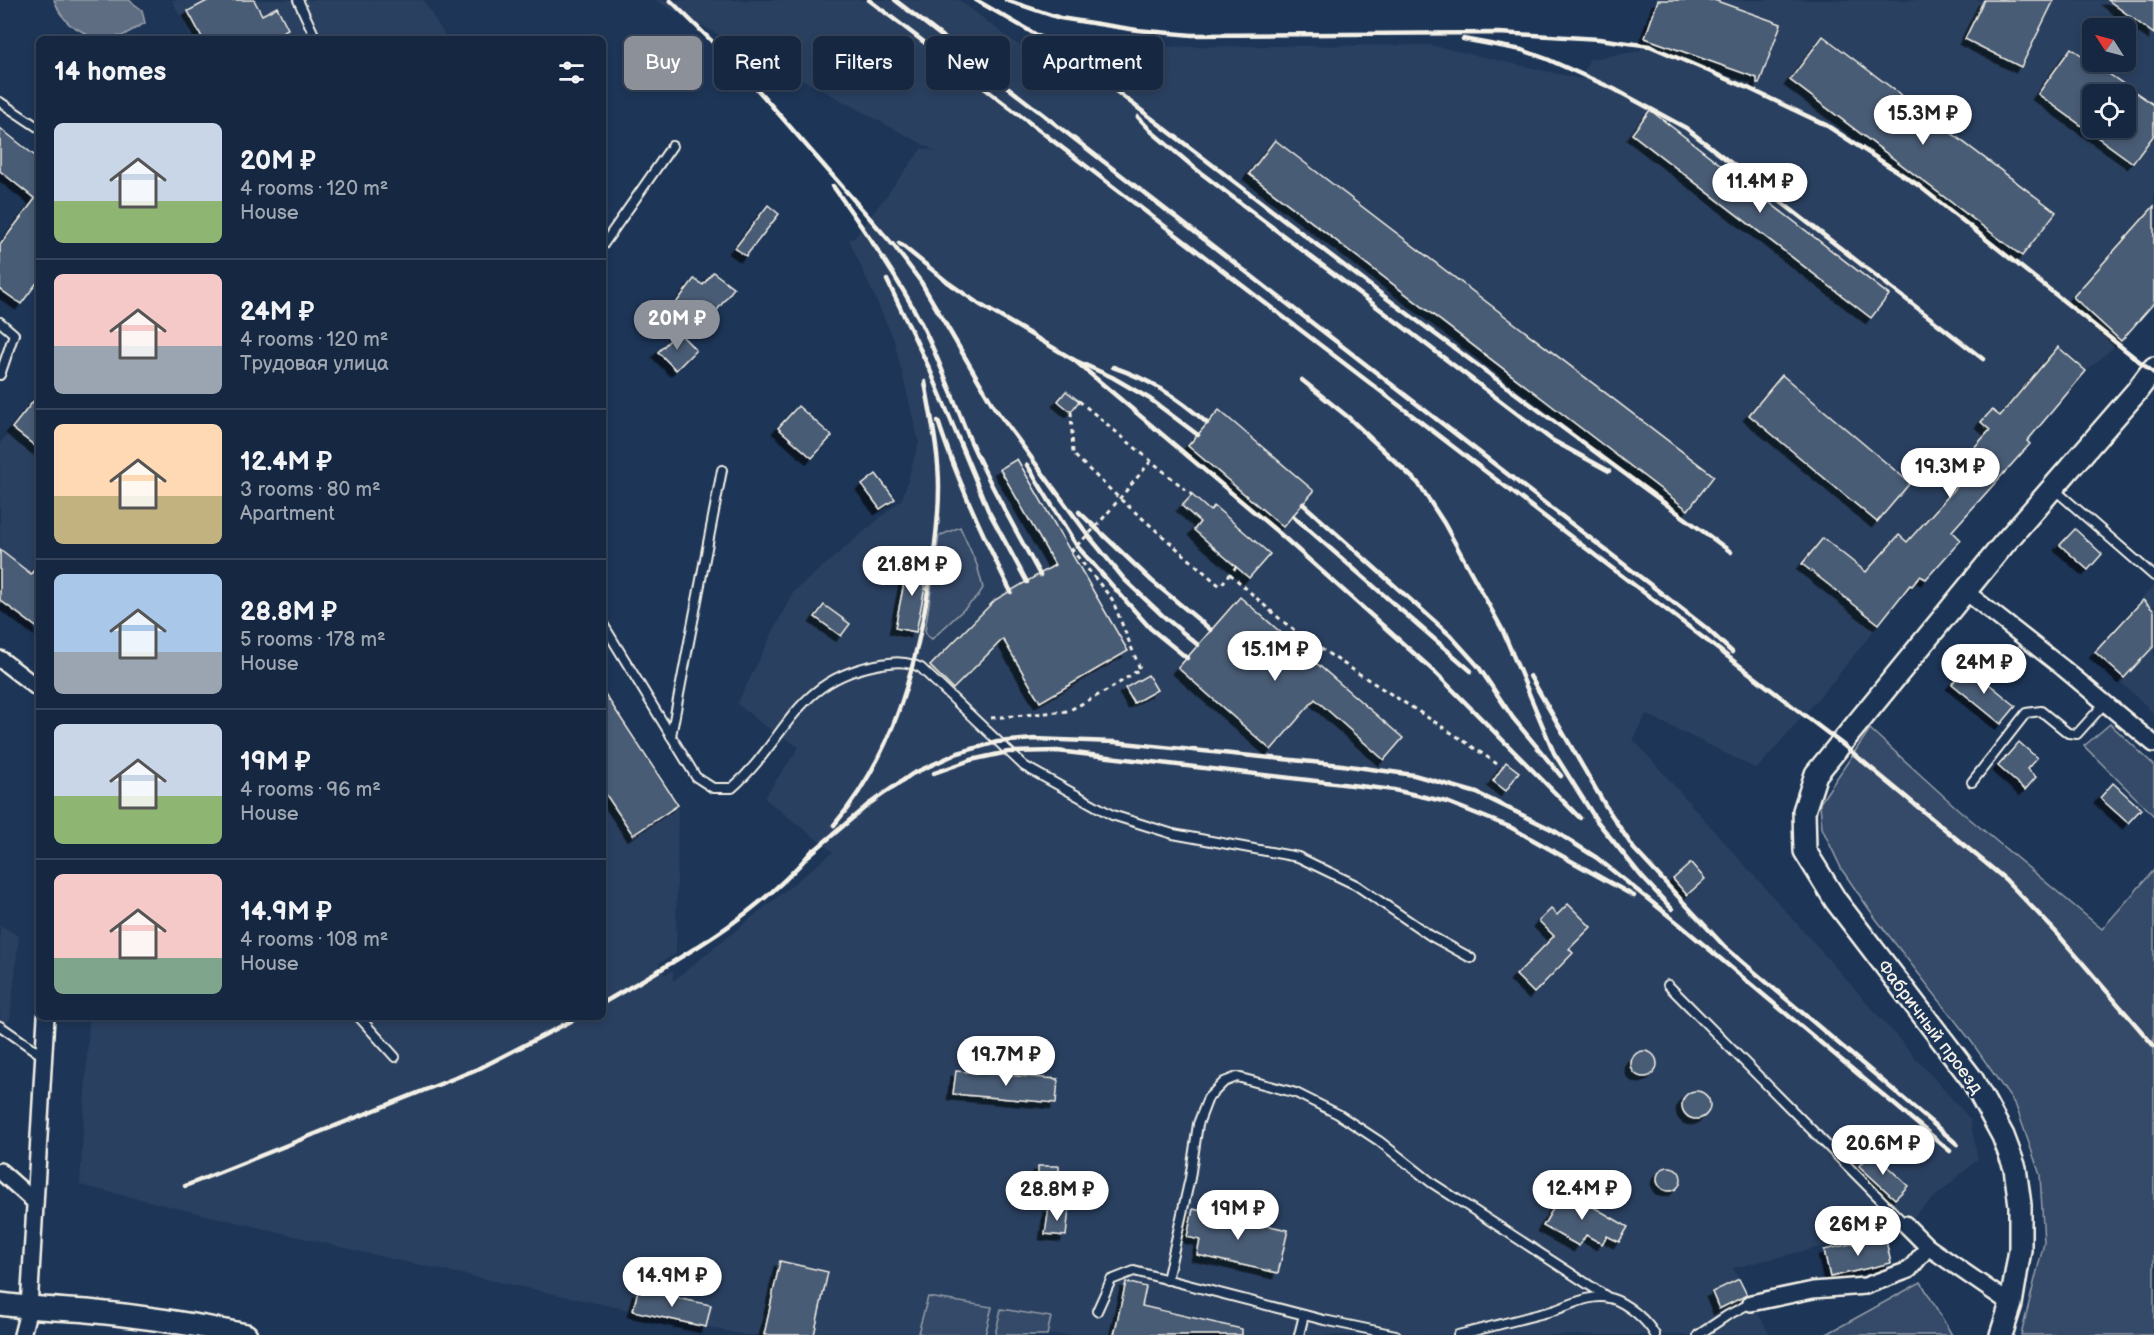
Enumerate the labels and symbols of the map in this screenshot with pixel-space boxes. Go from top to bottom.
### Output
north arrow [2082,18,2136,72]
pin: 15.3M ₽ [1868,95,1978,146]
pin: 11.4M ₽ [1705,163,1815,214]
pin: 20M ₽ [635,300,719,351]
pin: 19.3M ₽ [1895,448,2005,499]
pin: 21.8M ₽ [857,546,967,597]
pin: 15.1M ₽ [1220,631,1330,682]
pin: 24M ₽ [1942,644,2026,695]
street label: Фабричный проезд [1873,956,1987,1098]
pin: 19.7M ₽ [951,1036,1061,1087]
pin: 20.6M ₽ [1828,1125,1938,1176]
pin: 12.4M ₽ [1527,1170,1637,1221]
pin: 28.8M ₽ [1002,1171,1112,1222]
pin: 19M ₽ [1196,1190,1280,1241]
pin: 26M ₽ [1816,1206,1900,1257]
pin: 14.9M ₽ [617,1257,727,1308]

